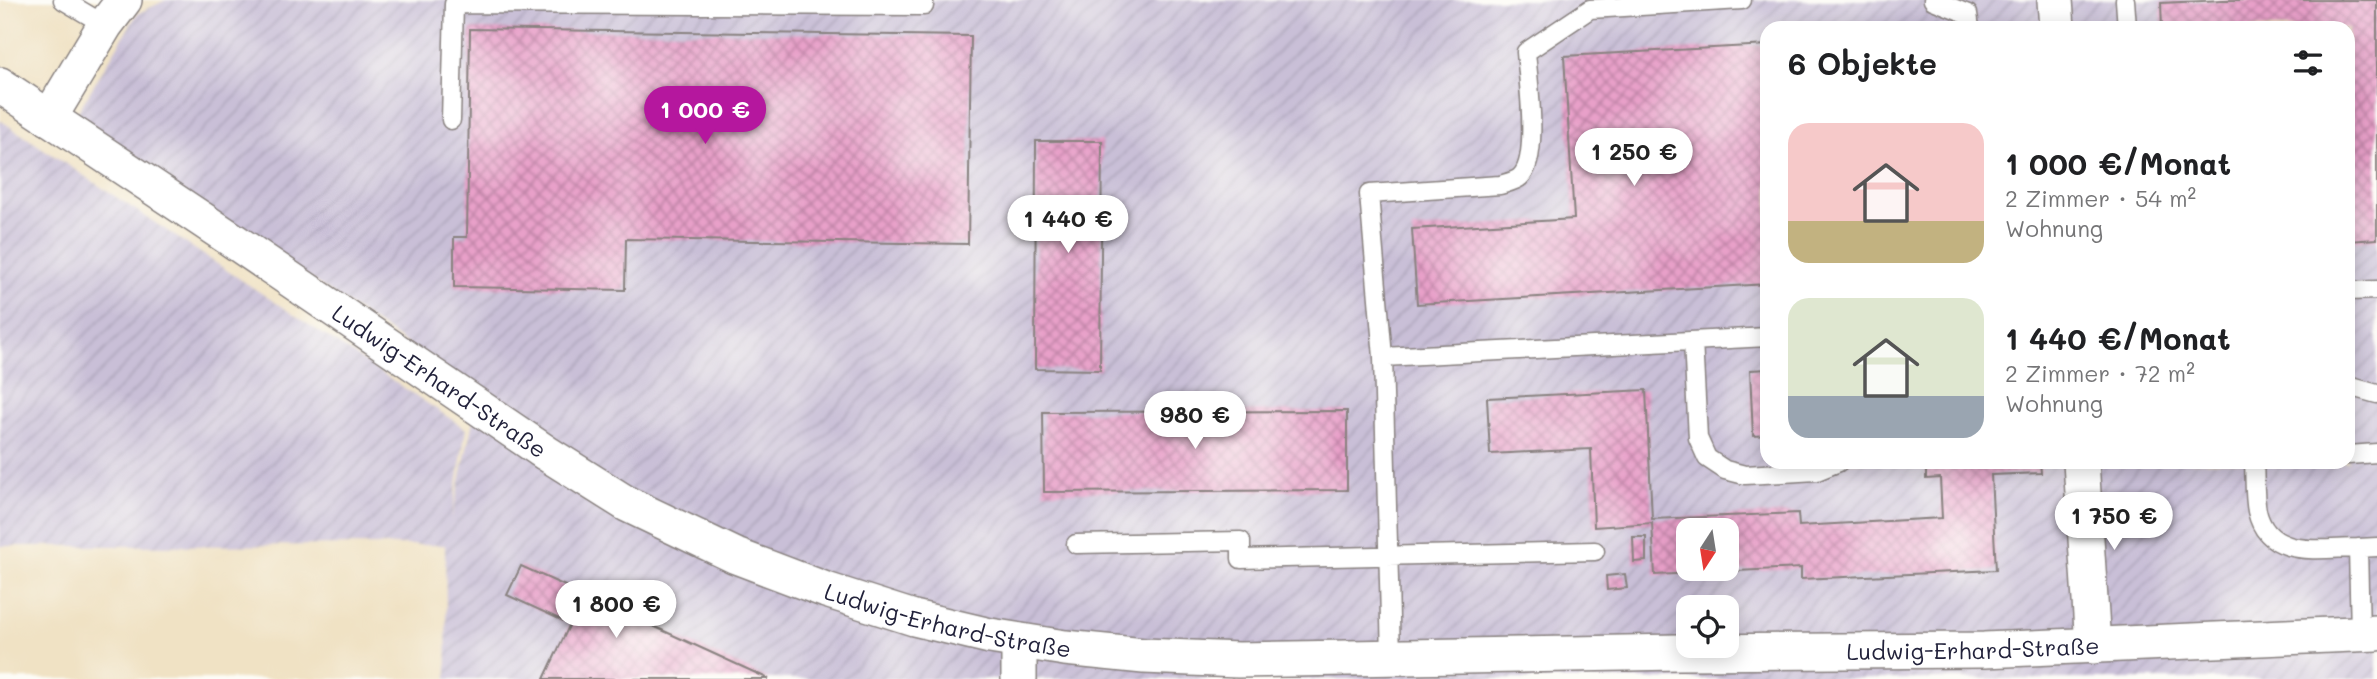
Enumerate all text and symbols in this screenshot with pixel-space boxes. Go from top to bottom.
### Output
text: 6 Objekte [1788,43,1937,83]
icon: filters [2289,44,2327,82]
pin: 1 000 € [640,86,770,146]
text: 1 000 € [660,94,750,124]
pin: 1 250 € [1569,128,1699,188]
text: 1 250 € [1591,136,1677,166]
text: 1 000 €/Monat [2005,143,2231,183]
icon: home [1844,151,1928,235]
text: 2 Zimmer · 54 m² [2005,183,2196,213]
pin: 1 440 € [1003,196,1133,255]
text: 1 440 € [1023,203,1113,233]
text: Wohnung [2005,213,2103,243]
street label: Ludwig-Erhard-Straße [327,297,553,464]
text: 1 440 €/Monat [2005,318,2231,358]
icon: home [1844,326,1928,410]
text: 2 Zimmer · 72 m² [2005,358,2195,388]
text: Wohnung [2005,388,2103,418]
pin: 980 € [1146,392,1244,451]
text: 980 € [1160,399,1230,429]
pin: 1 750 € [2049,492,2179,552]
text: 1 750 € [2071,500,2157,530]
north arrow [1676,518,1740,581]
map controls [1676,518,1739,658]
street label: Ludwig-Erhard-Straße [821,576,1073,664]
pin: 1 800 € [551,580,681,640]
text: 1 800 € [571,588,661,618]
button: locate [1676,595,1739,658]
street label: Ludwig-Erhard-Straße [1846,630,2100,666]

